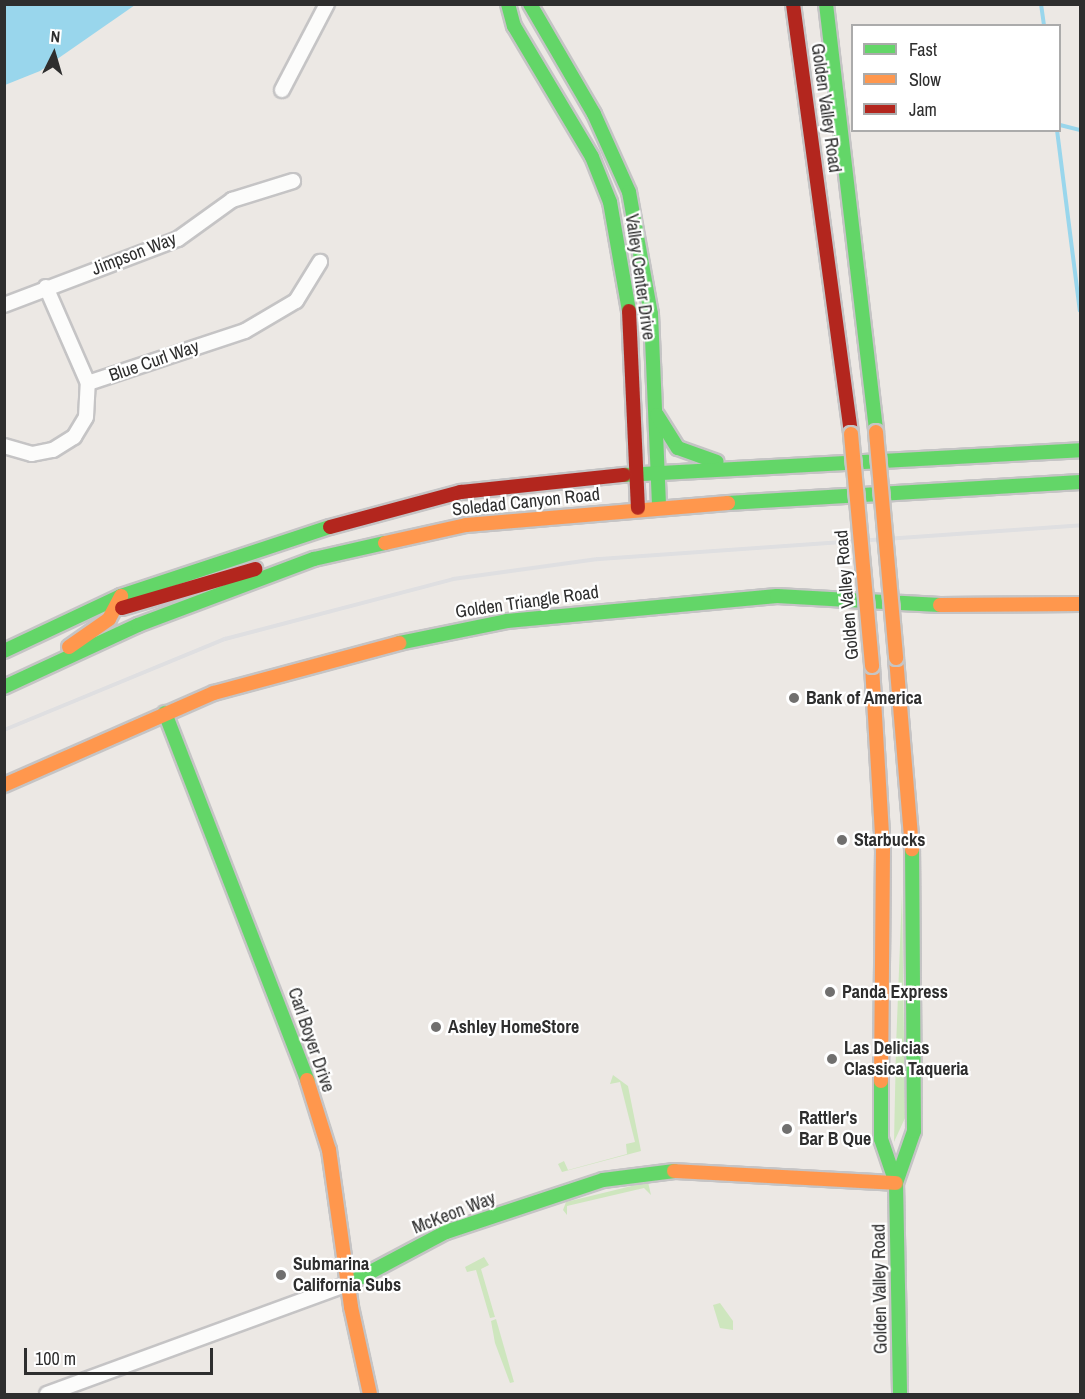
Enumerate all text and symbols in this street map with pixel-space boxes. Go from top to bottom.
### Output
north arrow [24,24,84,84]
legend [851,24,1061,132]
text: N [50,25,61,47]
text: Fast [909,37,937,62]
street label: Golden Valley Road [806,42,846,174]
text: Slow [909,67,941,92]
text: Jam [909,97,937,122]
street label: Valley Center Drive [620,213,660,341]
street label: Jimpson Way [89,228,179,280]
street label: Blue Curl Way [106,336,202,386]
street label: Soledad Canyon Road [451,483,601,521]
street label: Golden Valley Road [831,529,863,661]
street label: Golden Triangle Road [454,581,600,623]
place label: Bank of America [806,687,922,709]
marker: Bank of America [787,691,801,705]
place label: Starbucks [854,829,925,851]
marker: Starbucks [835,833,849,847]
place label: Panda Express [842,981,948,1003]
street label: Carl Boyer Drive [283,985,339,1095]
marker: Panda Express [823,985,837,999]
place label: Ashley HomeStore [448,1016,579,1038]
marker: Ashley HomeStore [429,1020,443,1034]
place label: Las Delicias Classica Taqueria [844,1038,968,1080]
marker: Las Delicias Classica Taqueria [825,1052,839,1066]
place label: Rattler's Bar B Que [799,1108,871,1150]
marker: Rattler's Bar B Que [780,1122,794,1136]
street label: McKeon Way [409,1187,499,1239]
street label: Golden Valley Road [868,1224,892,1354]
place label: Submarina California Subs [293,1254,401,1296]
marker: Submarina California Subs [274,1268,288,1282]
scale bar [27,1336,216,1374]
text: 100 m [35,1346,76,1371]

